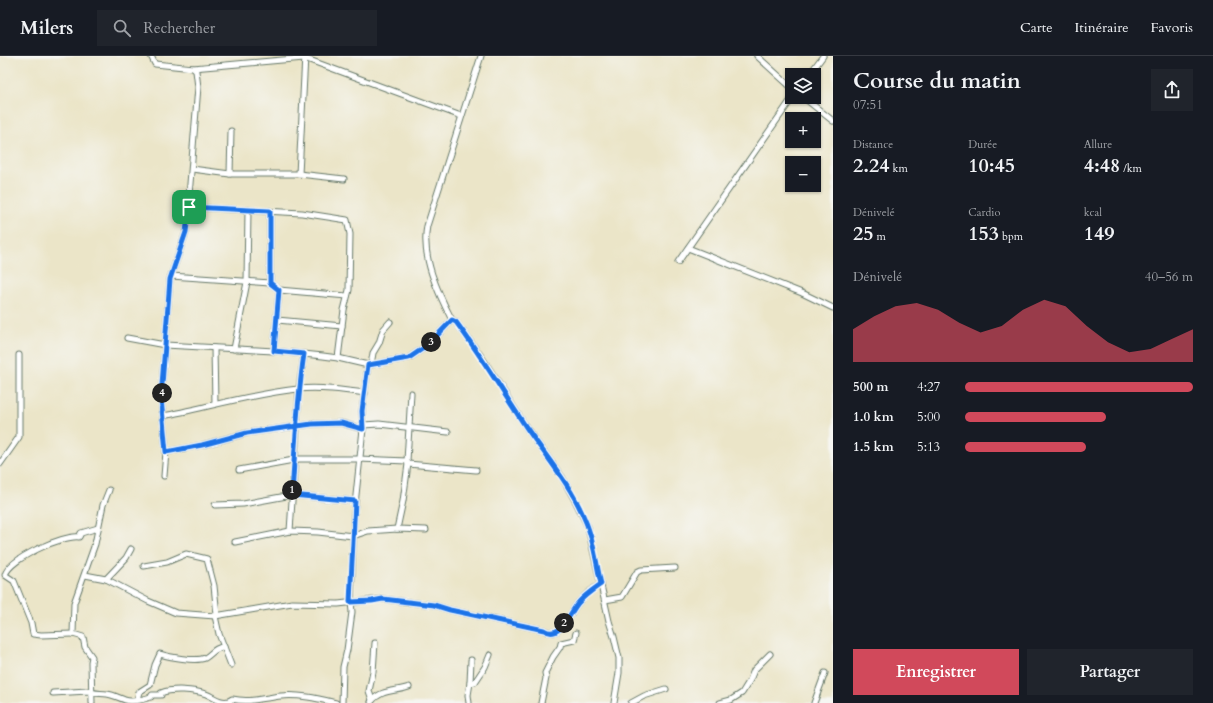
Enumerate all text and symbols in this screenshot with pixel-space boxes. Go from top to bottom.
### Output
search box [97,10,377,46]
text: Milers [20,15,73,41]
icon: search [111,17,133,39]
text: Rechercher [143,18,215,38]
text: Carte [1020,18,1053,37]
text: Itinéraire [1075,18,1129,37]
text: Favoris [1151,18,1193,37]
text: Course du matin [853,66,1021,96]
map controls [785,68,821,192]
button: layers [785,68,821,104]
button: share [1151,69,1193,111]
text: 07:51 [853,96,883,114]
button: + [785,112,821,148]
text: Distance [853,137,893,152]
text: Durée [968,137,997,152]
text: Allure [1084,137,1112,152]
text: 2.24 [853,152,890,179]
text: 10:45 [968,152,1015,179]
text: 4:48 [1084,152,1120,179]
button: − [785,156,821,192]
text: km [890,161,908,176]
text: /km [1120,161,1142,176]
pin [172,190,206,224]
icon: arrive [178,196,200,218]
text: Dénivelé [853,205,895,220]
text: Cardio [968,205,1000,220]
text: kcal [1084,205,1102,220]
text: 25 [853,220,874,247]
text: 153 [968,220,999,247]
text: 149 [1084,220,1114,247]
text: m [874,229,886,244]
text: bpm [999,229,1023,244]
text: Dénivelé [853,268,902,286]
text: 40–56 m [1145,268,1193,286]
pin: 3 [421,332,441,352]
text: 3 [428,334,434,349]
text: 500 m [853,378,888,396]
text: 4:27 [917,378,940,396]
pin: 4 [152,383,172,403]
text: 4 [159,385,165,400]
text: 1.0 km [853,408,894,426]
text: 5:00 [917,408,940,426]
text: 1.5 km [853,438,894,456]
text: 5:13 [917,438,940,456]
pin: 1 [282,480,302,500]
text: 1 [289,482,295,497]
pin: 2 [554,613,574,633]
text: 2 [561,615,567,630]
button: Enregistrer [853,649,1019,695]
button: Partager [1027,649,1193,695]

